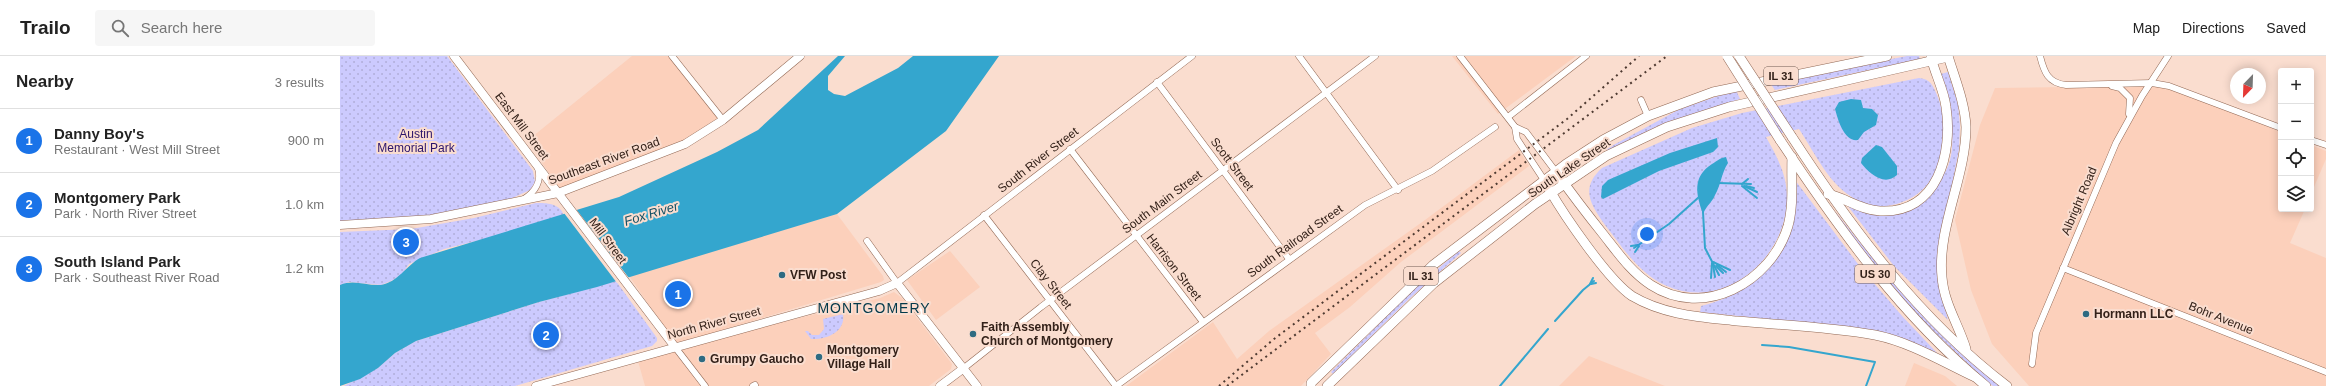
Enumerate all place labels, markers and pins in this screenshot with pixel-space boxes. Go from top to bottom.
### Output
pin: 3 [393,227,419,257]
place label: VFW Post [790,268,846,282]
marker: VFW Post [777,270,787,280]
pin: 1 [665,279,691,309]
place label: Hormann LLC [2094,307,2174,321]
marker: Hormann LLC [2081,309,2091,319]
pin: 2 [533,320,559,350]
place label: Faith Assembly Church of Montgomery [981,320,1113,348]
marker: Faith Assembly Church of Montgomery [968,329,978,339]
place label: Montgomery Village Hall [827,343,899,371]
place label: Grumpy Gaucho [710,352,804,366]
marker: Montgomery Village Hall [814,352,824,362]
marker: Grumpy Gaucho [697,354,707,364]

